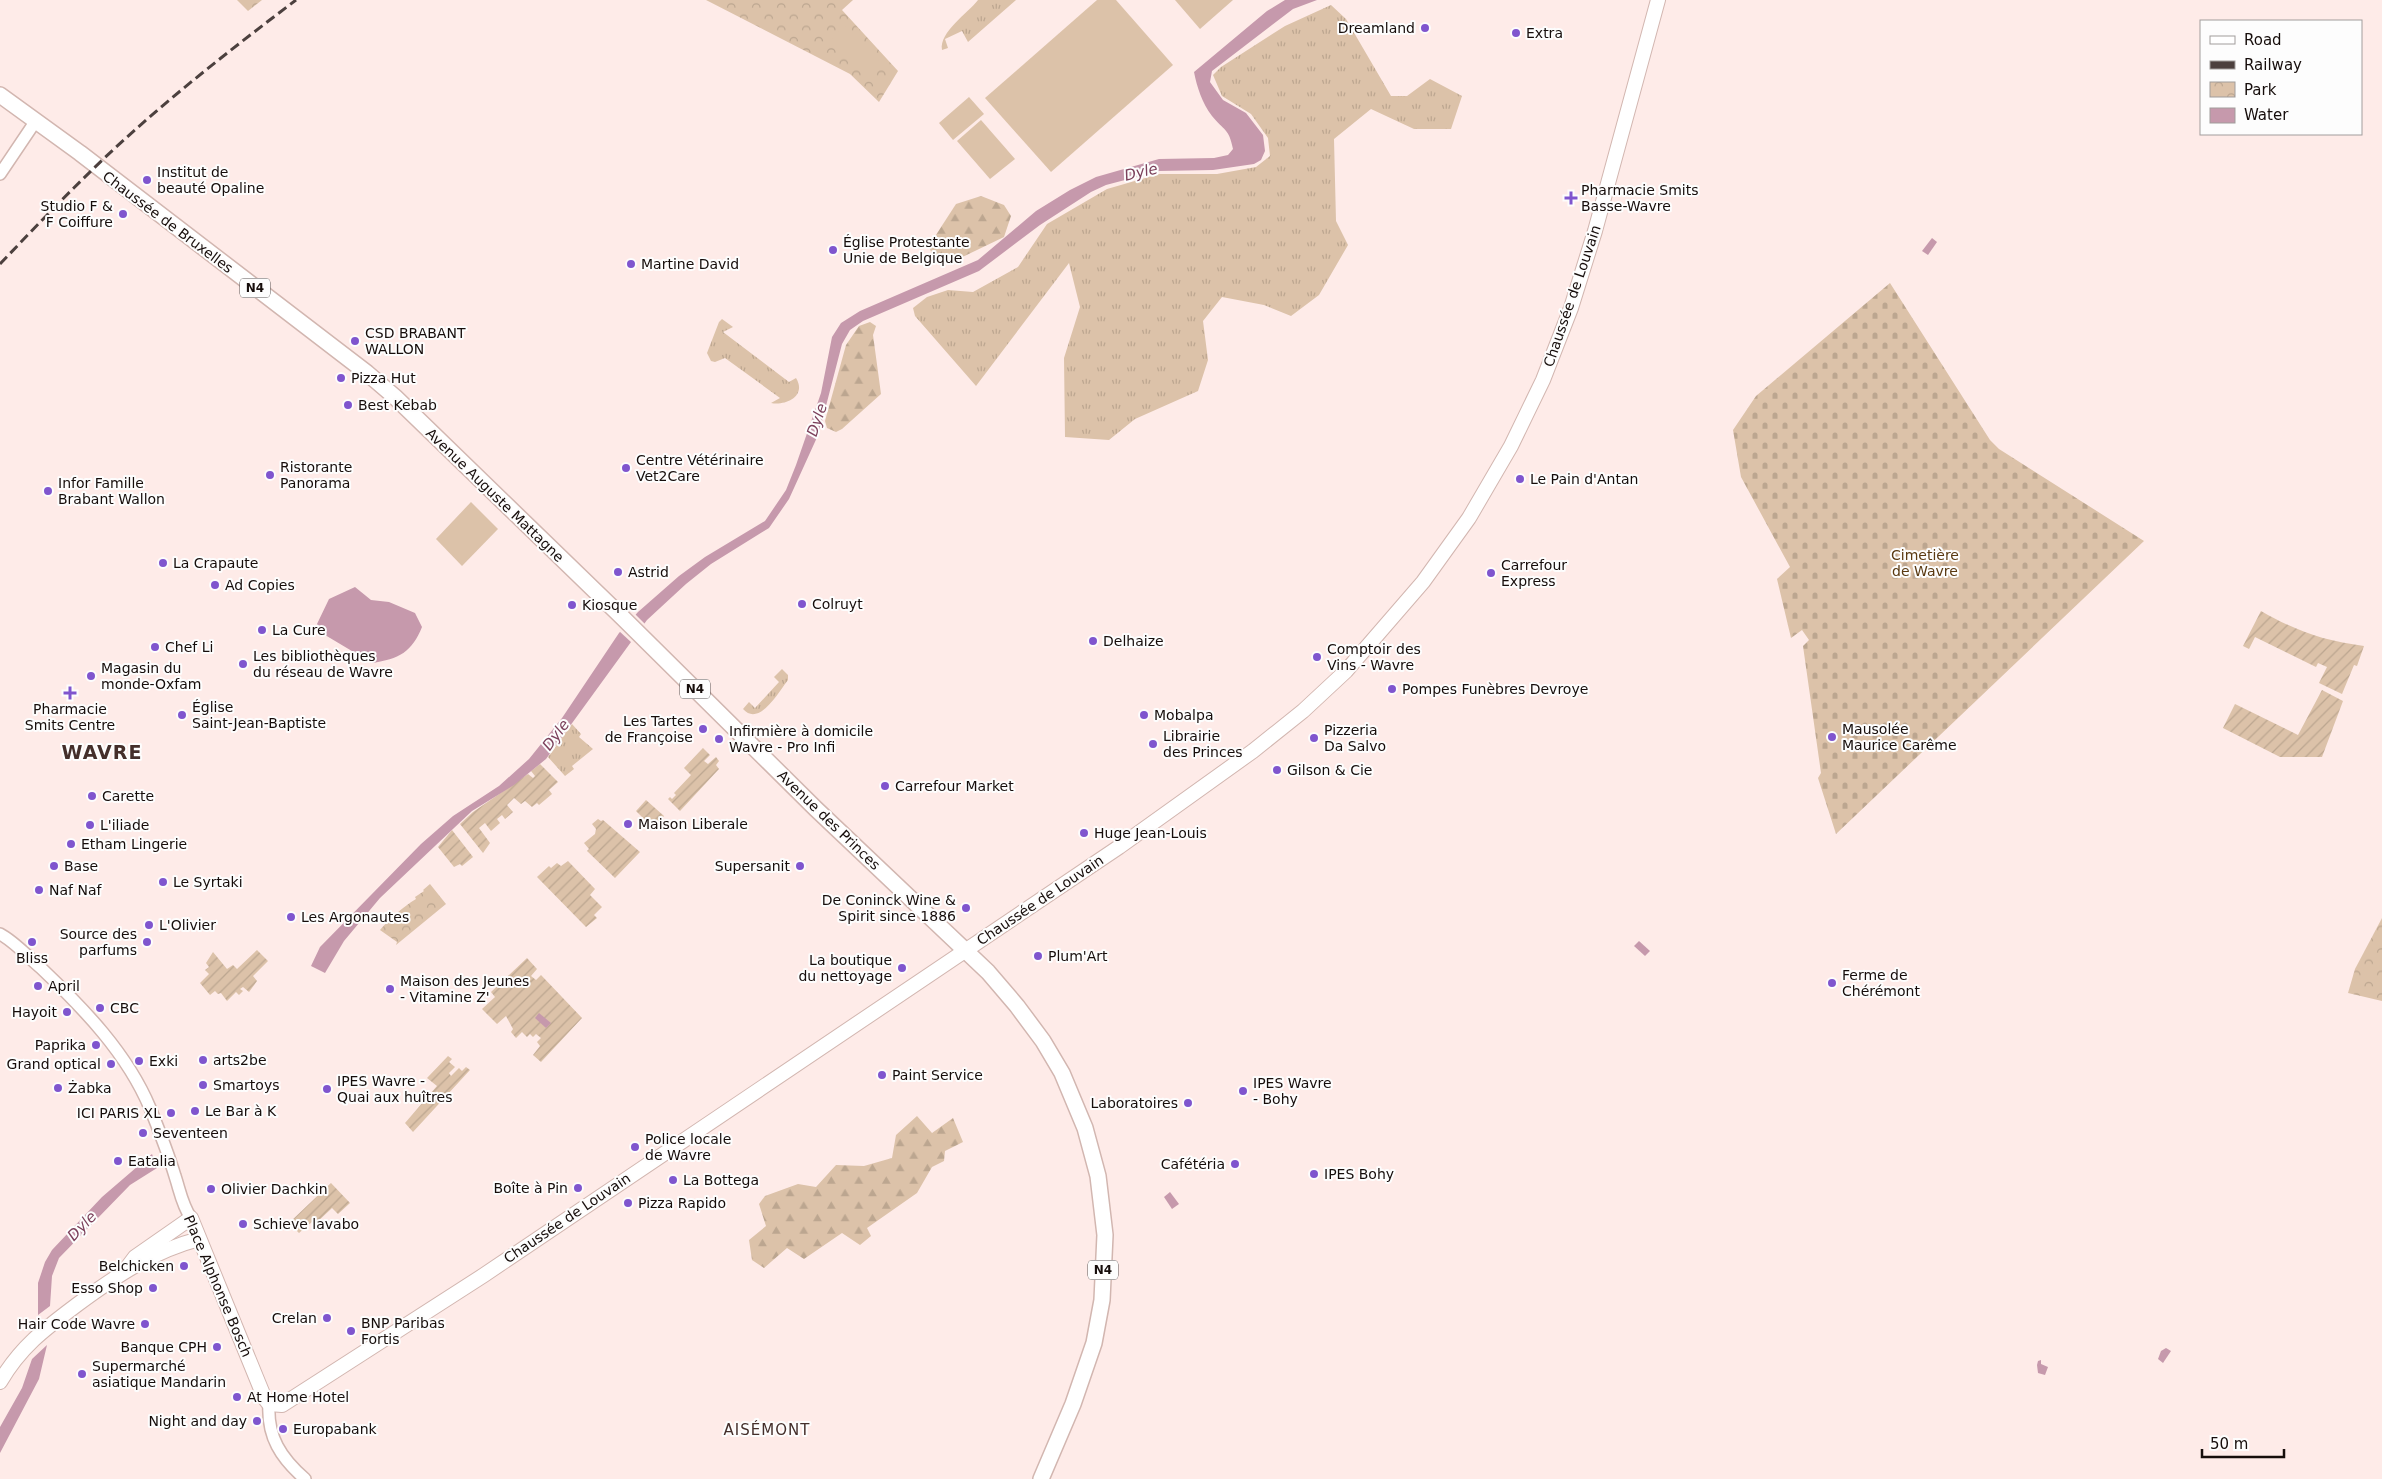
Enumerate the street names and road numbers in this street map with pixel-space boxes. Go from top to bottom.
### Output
street label: Chaussée de Bruxelles [100,168,236,276]
street label: Chaussée de Louvain [1540,223,1604,369]
road number: N4 [240,278,270,298]
street label: Avenue Auguste Mattagne [423,425,567,565]
road number: N4 [680,680,710,699]
street label: Avenue des Princes [775,767,883,873]
street label: Chaussée de Louvain [974,852,1106,948]
street label: Chaussée de Louvain [501,1170,633,1266]
street label: Place Alphonse Bosch [181,1213,255,1359]
road number: N4 [1088,1260,1118,1280]

